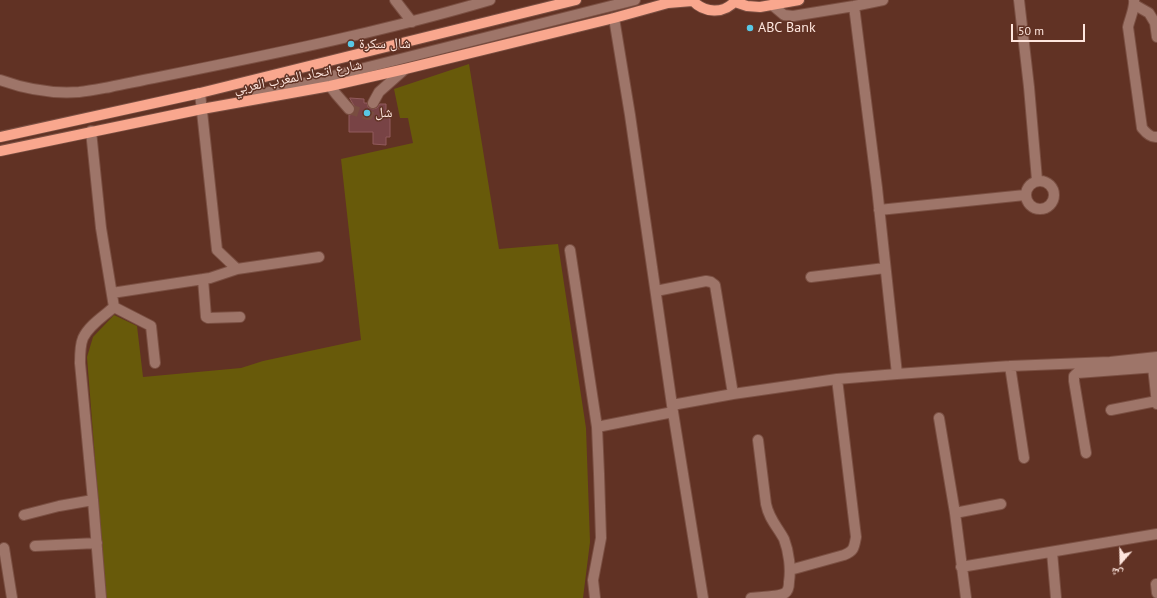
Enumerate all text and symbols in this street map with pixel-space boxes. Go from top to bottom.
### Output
scale bar [1013,16,1087,42]
place label: ABC Bank [758,20,816,36]
marker: ABC Bank [745,23,755,33]
text: 50 m [1018,23,1044,38]
place label: شال سكرة [359,36,411,52]
marker: شال سكرة [346,39,356,49]
street label: شارع اتحاد المغرب العربي [233,56,363,98]
place label: شل [375,105,392,121]
marker: شل [362,108,372,118]
north arrow [1101,542,1141,582]
text: ش [1109,565,1125,582]

